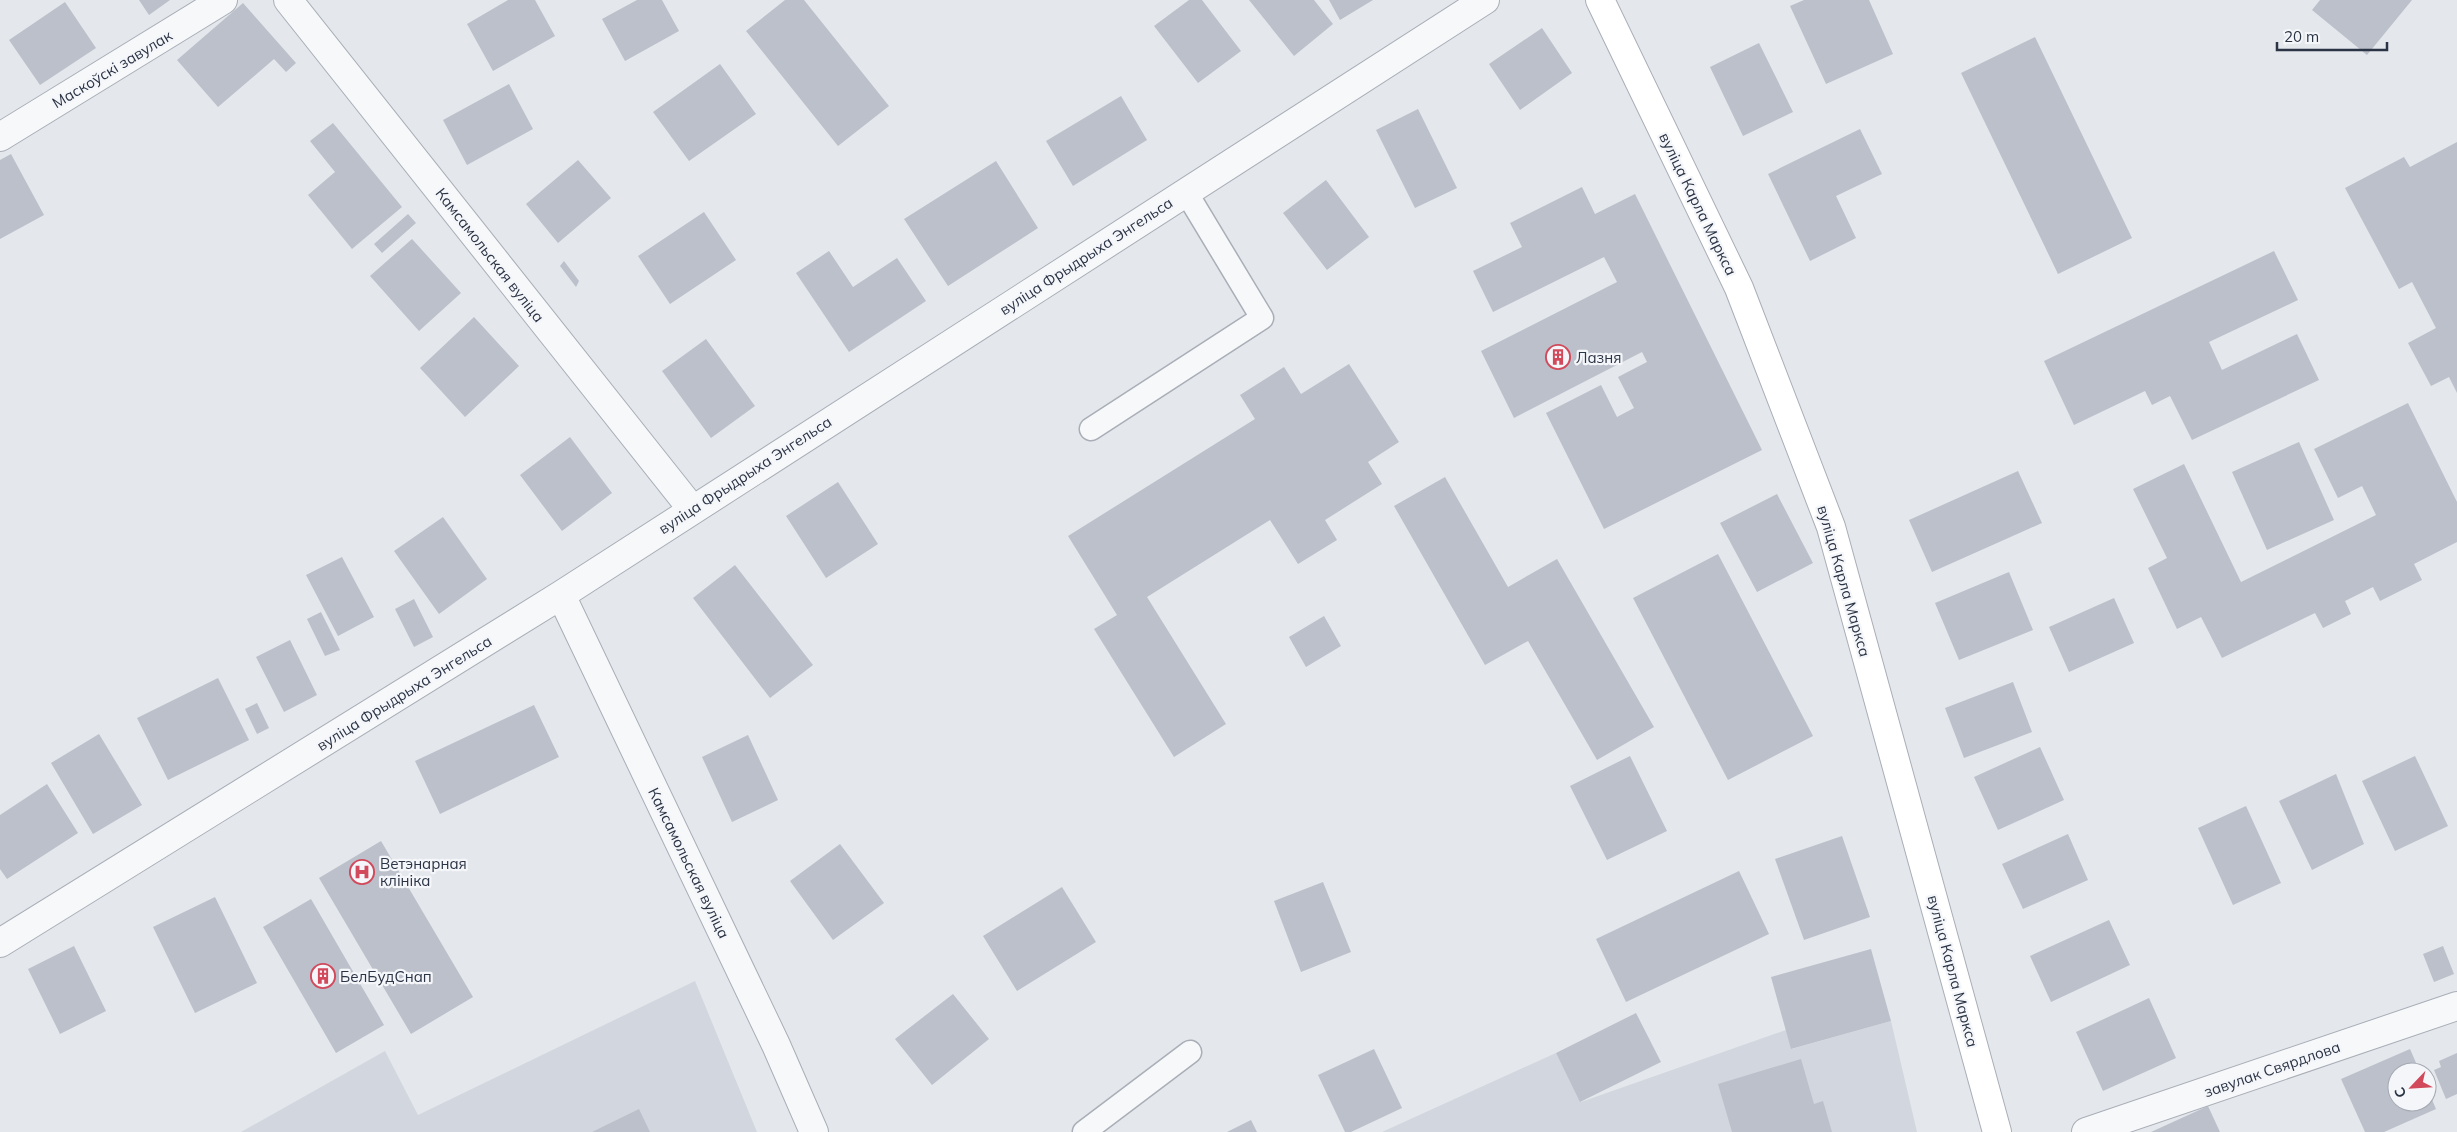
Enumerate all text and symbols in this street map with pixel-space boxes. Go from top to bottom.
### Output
scale bar [2277,20,2387,52]
street label: Маскоўскі завулак [49,25,176,112]
text: 20 m [2284,27,2319,46]
street label: вуліца Карла Маркса [1655,129,1741,279]
street label: Камсамольская вуліца [432,184,548,326]
street label: вуліца Фрыдрыха Энгельса [996,193,1176,319]
building icon: Лазня [1545,344,1571,370]
place label: Лазня [1576,348,1621,367]
street label: вуліца Фрыдрыха Энгельса [655,412,835,538]
street label: вуліца Карла Маркса [1813,503,1875,659]
street label: вуліца Фрыдрыха Энгельса [313,631,495,755]
street label: Камсамольская вуліца [644,785,734,941]
place label: Ветэнарная клініка [380,854,467,890]
hospital icon: Ветэнарная клініка [349,859,375,885]
street label: вуліца Карла Маркса [1924,893,1982,1049]
building icon: БелБудСнап [310,963,336,989]
place label: БелБудСнап [340,967,432,986]
street label: завулак Свярдлова [2201,1037,2343,1101]
north arrow [2387,1062,2437,1112]
text: С [2390,1084,2410,1101]

